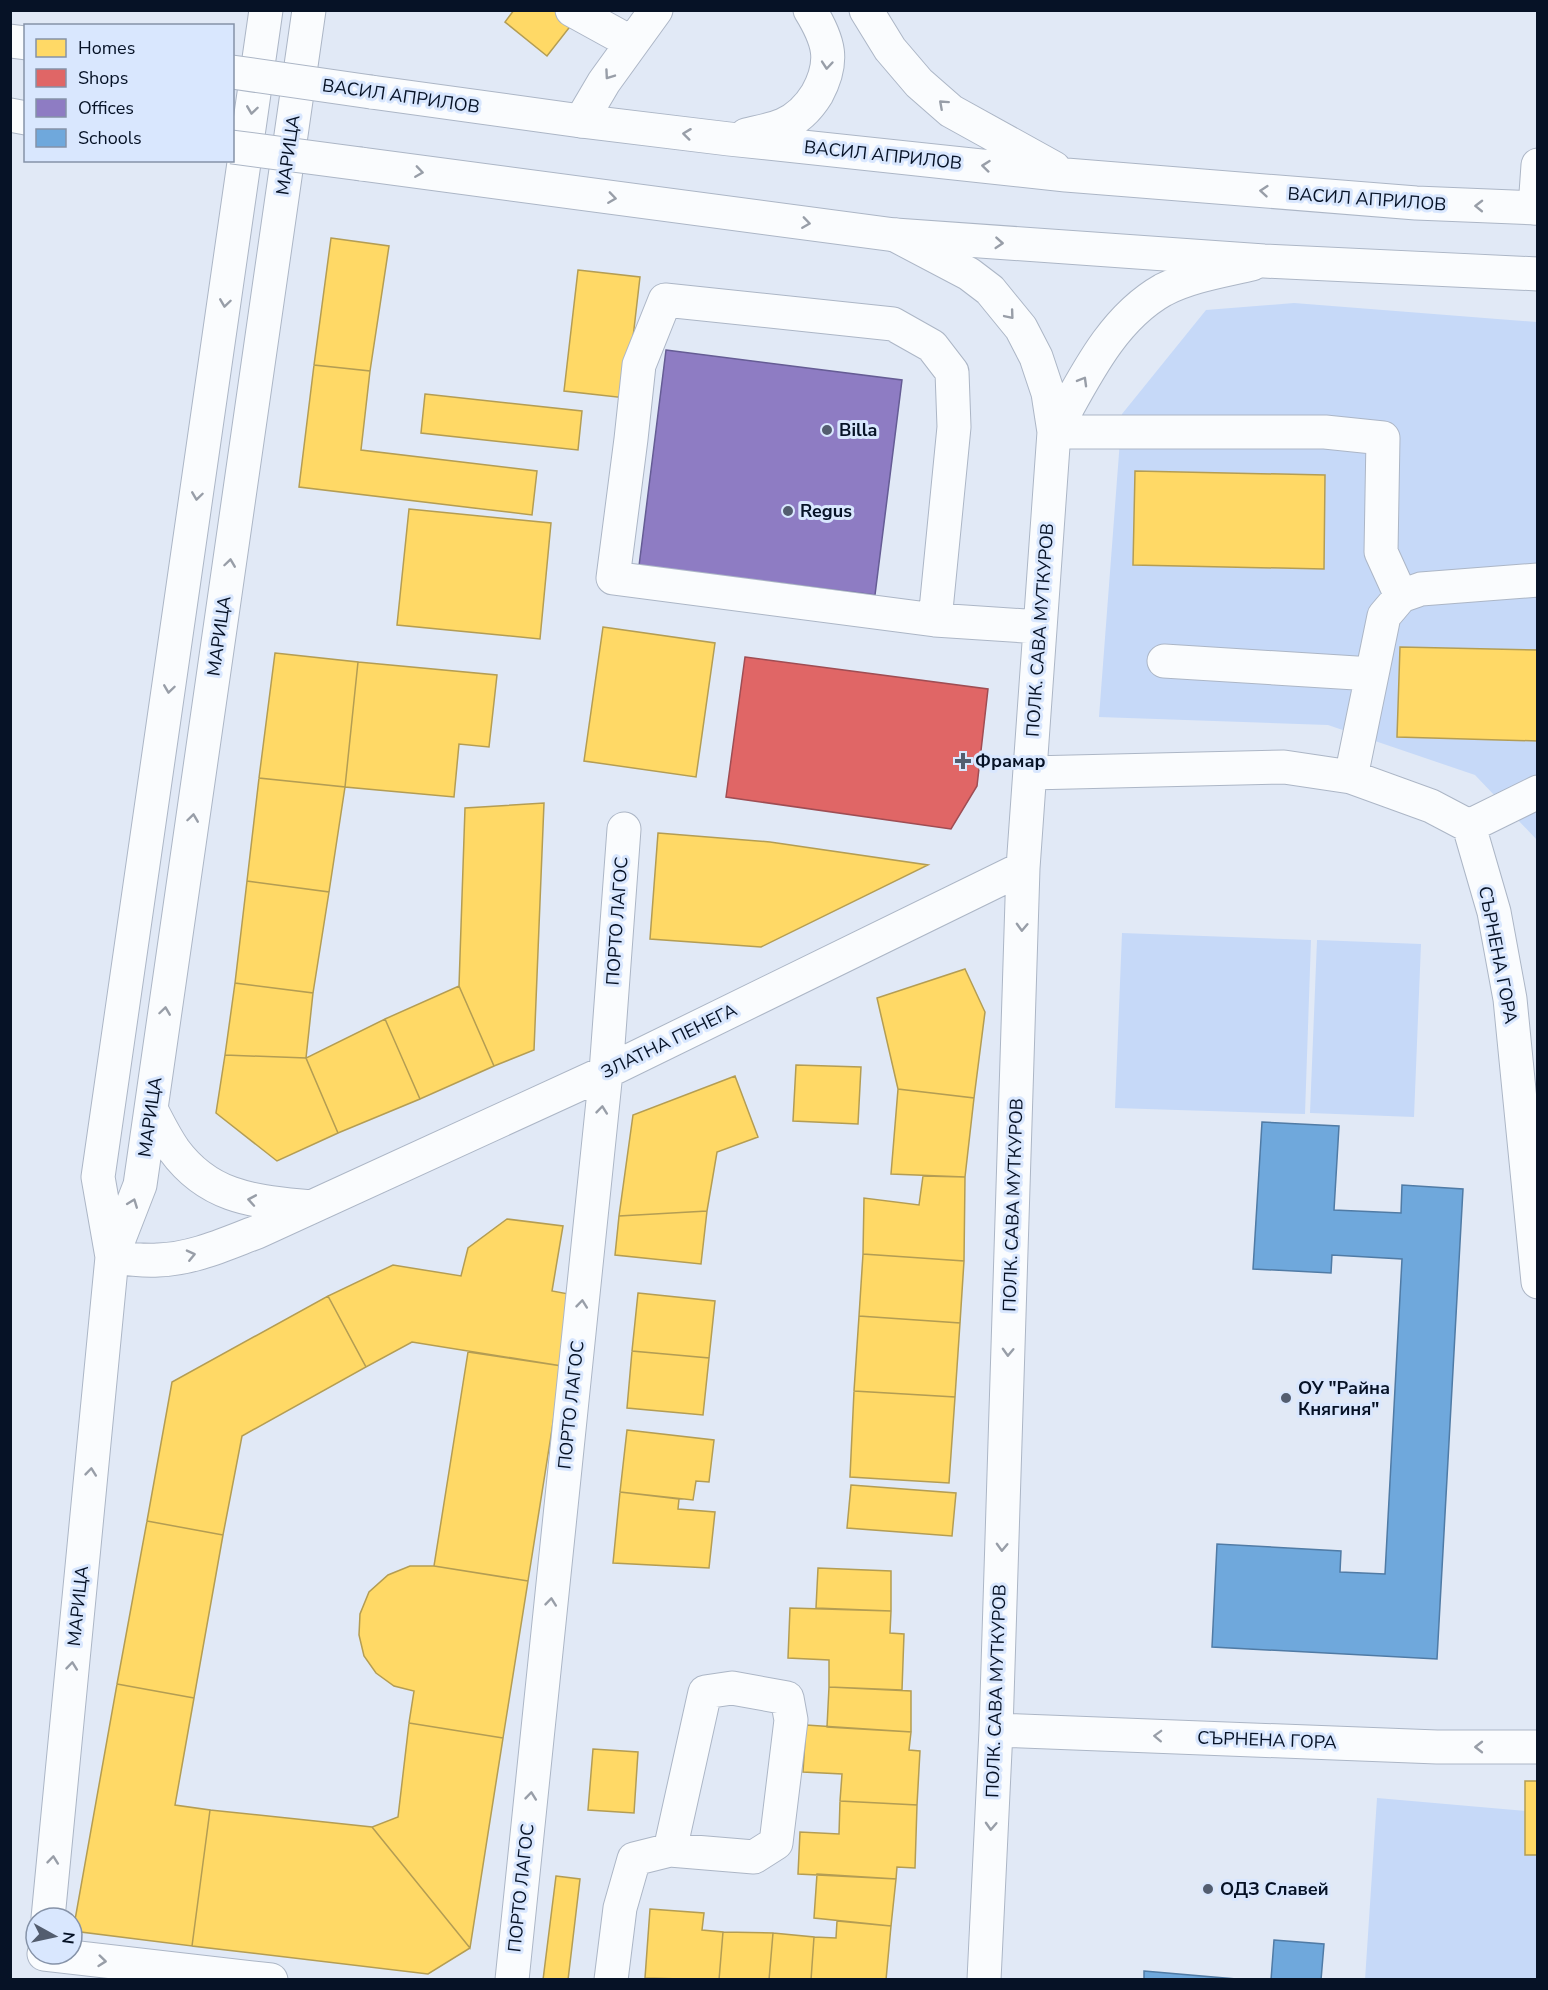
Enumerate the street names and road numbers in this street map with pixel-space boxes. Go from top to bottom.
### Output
street label: ВАСИЛ АПРИЛОВ [321,73,481,119]
street label: МАРИЦА [271,113,305,197]
street label: ВАСИЛ АПРИЛОВ [803,135,963,175]
street label: ВАСИЛ АПРИЛОВ [1287,181,1447,217]
street label: ПОЛК. САВА МУТКУРОВ [1021,522,1059,738]
street label: МАРИЦА [202,594,236,678]
street label: ПОРТО ЛАГОС [601,856,633,986]
street label: СЪРНЕНА ГОРА [1473,884,1523,1026]
street label: ЗЛАТНА ПЕНЕГА [597,998,741,1084]
street label: МАРИЦА [133,1075,167,1159]
street label: ПОЛК. САВА МУТКУРОВ [997,1098,1029,1312]
street label: ПОРТО ЛАГОС [552,1340,590,1470]
street label: МАРИЦА [62,1565,94,1647]
street label: ПОЛК. САВА МУТКУРОВ [980,1584,1012,1798]
street label: СЪРНЕНА ГОРА [1197,1726,1337,1754]
street label: ПОРТО ЛАГОС [502,1823,540,1953]

